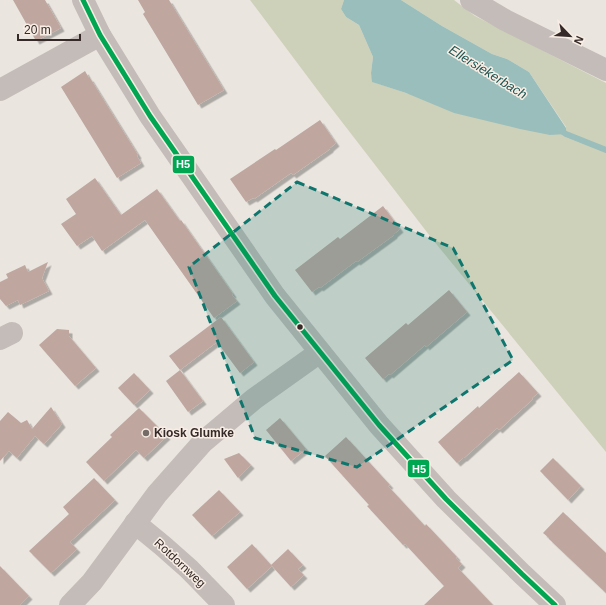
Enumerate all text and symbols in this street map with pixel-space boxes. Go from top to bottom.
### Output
scale bar [18,16,80,42]
north arrow [550,16,590,56]
text: 20 m [24,23,51,37]
text: N [572,34,586,46]
water label: Ellersiekerbach [446,42,530,102]
line badge: H5 [172,155,195,174]
text: H5 [176,158,190,170]
unlabelled marker [295,322,305,332]
place label: Kiosk Glumke [154,426,234,440]
marker: Kiosk Glumke [141,428,151,438]
line badge: H5 [407,459,430,478]
text: H5 [412,463,426,475]
street label: Rotdornweg [152,536,208,590]

